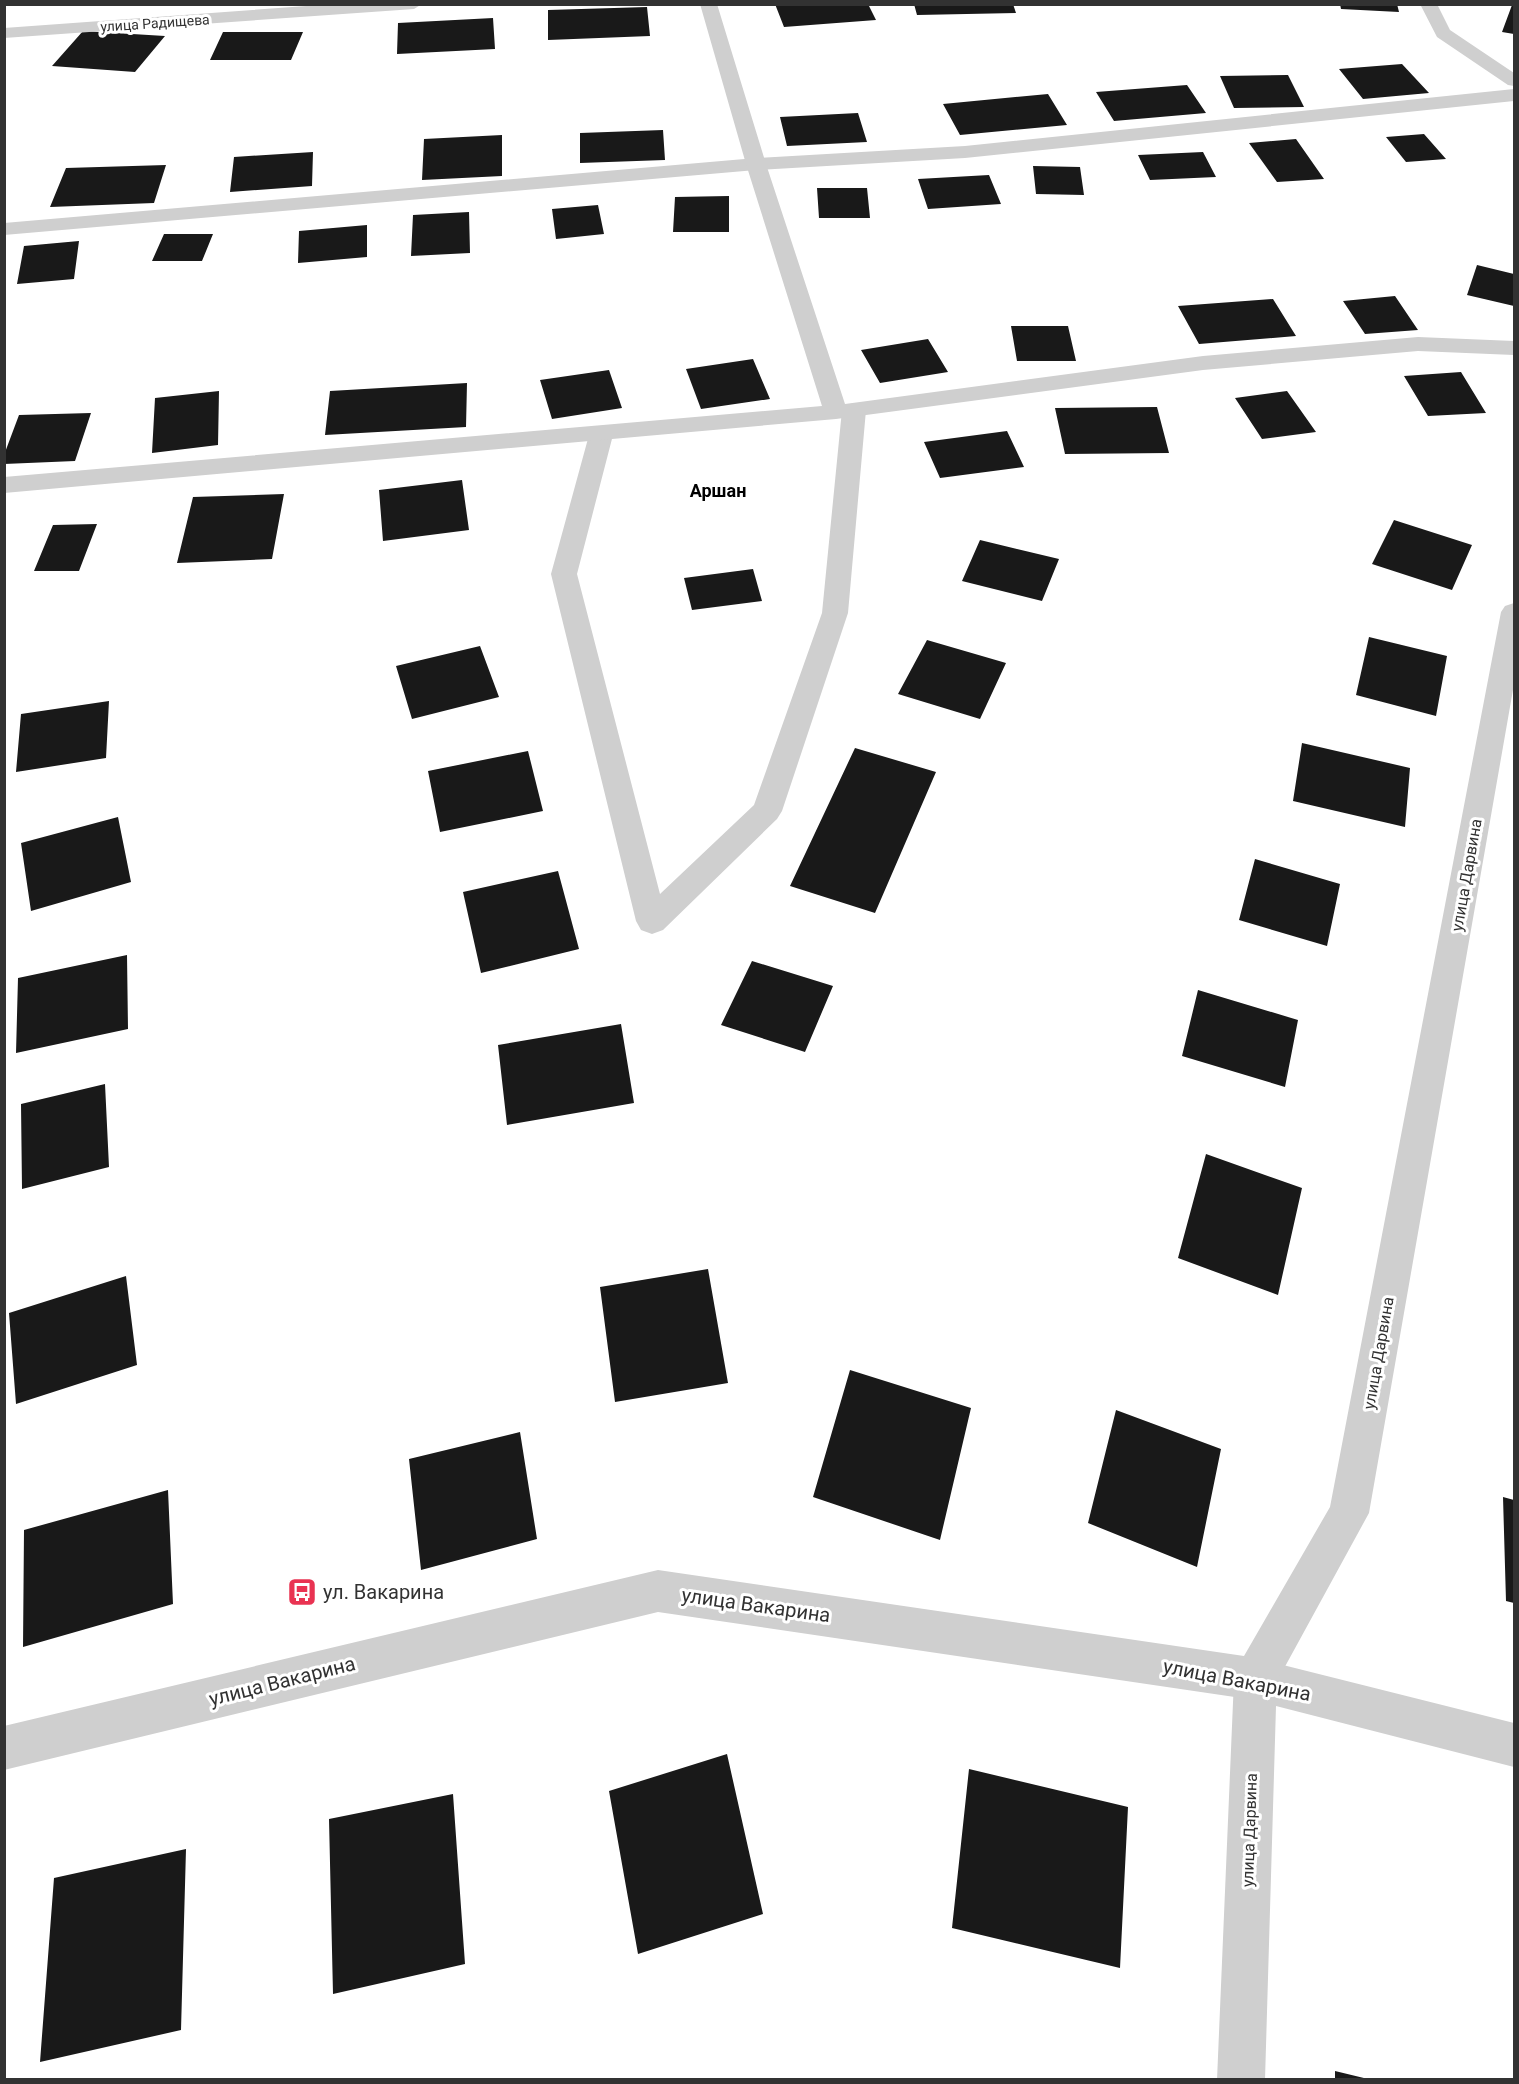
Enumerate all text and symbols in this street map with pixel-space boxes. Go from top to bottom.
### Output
street label: улица Радищева [100,11,210,35]
district label: Аршан [690,480,746,501]
street label: улица Дарвина [1447,817,1486,933]
street label: улица Дарвина [1359,1295,1398,1411]
bus stop icon: ул. Вакарина [286,1576,318,1608]
place label: ул. Вакарина [323,1580,444,1604]
street label: улица Вакарина [680,1583,832,1627]
street label: улица Вакарина [206,1651,358,1711]
street label: улица Вакарина [1161,1654,1313,1706]
street label: улица Дарвина [1238,1773,1261,1887]

